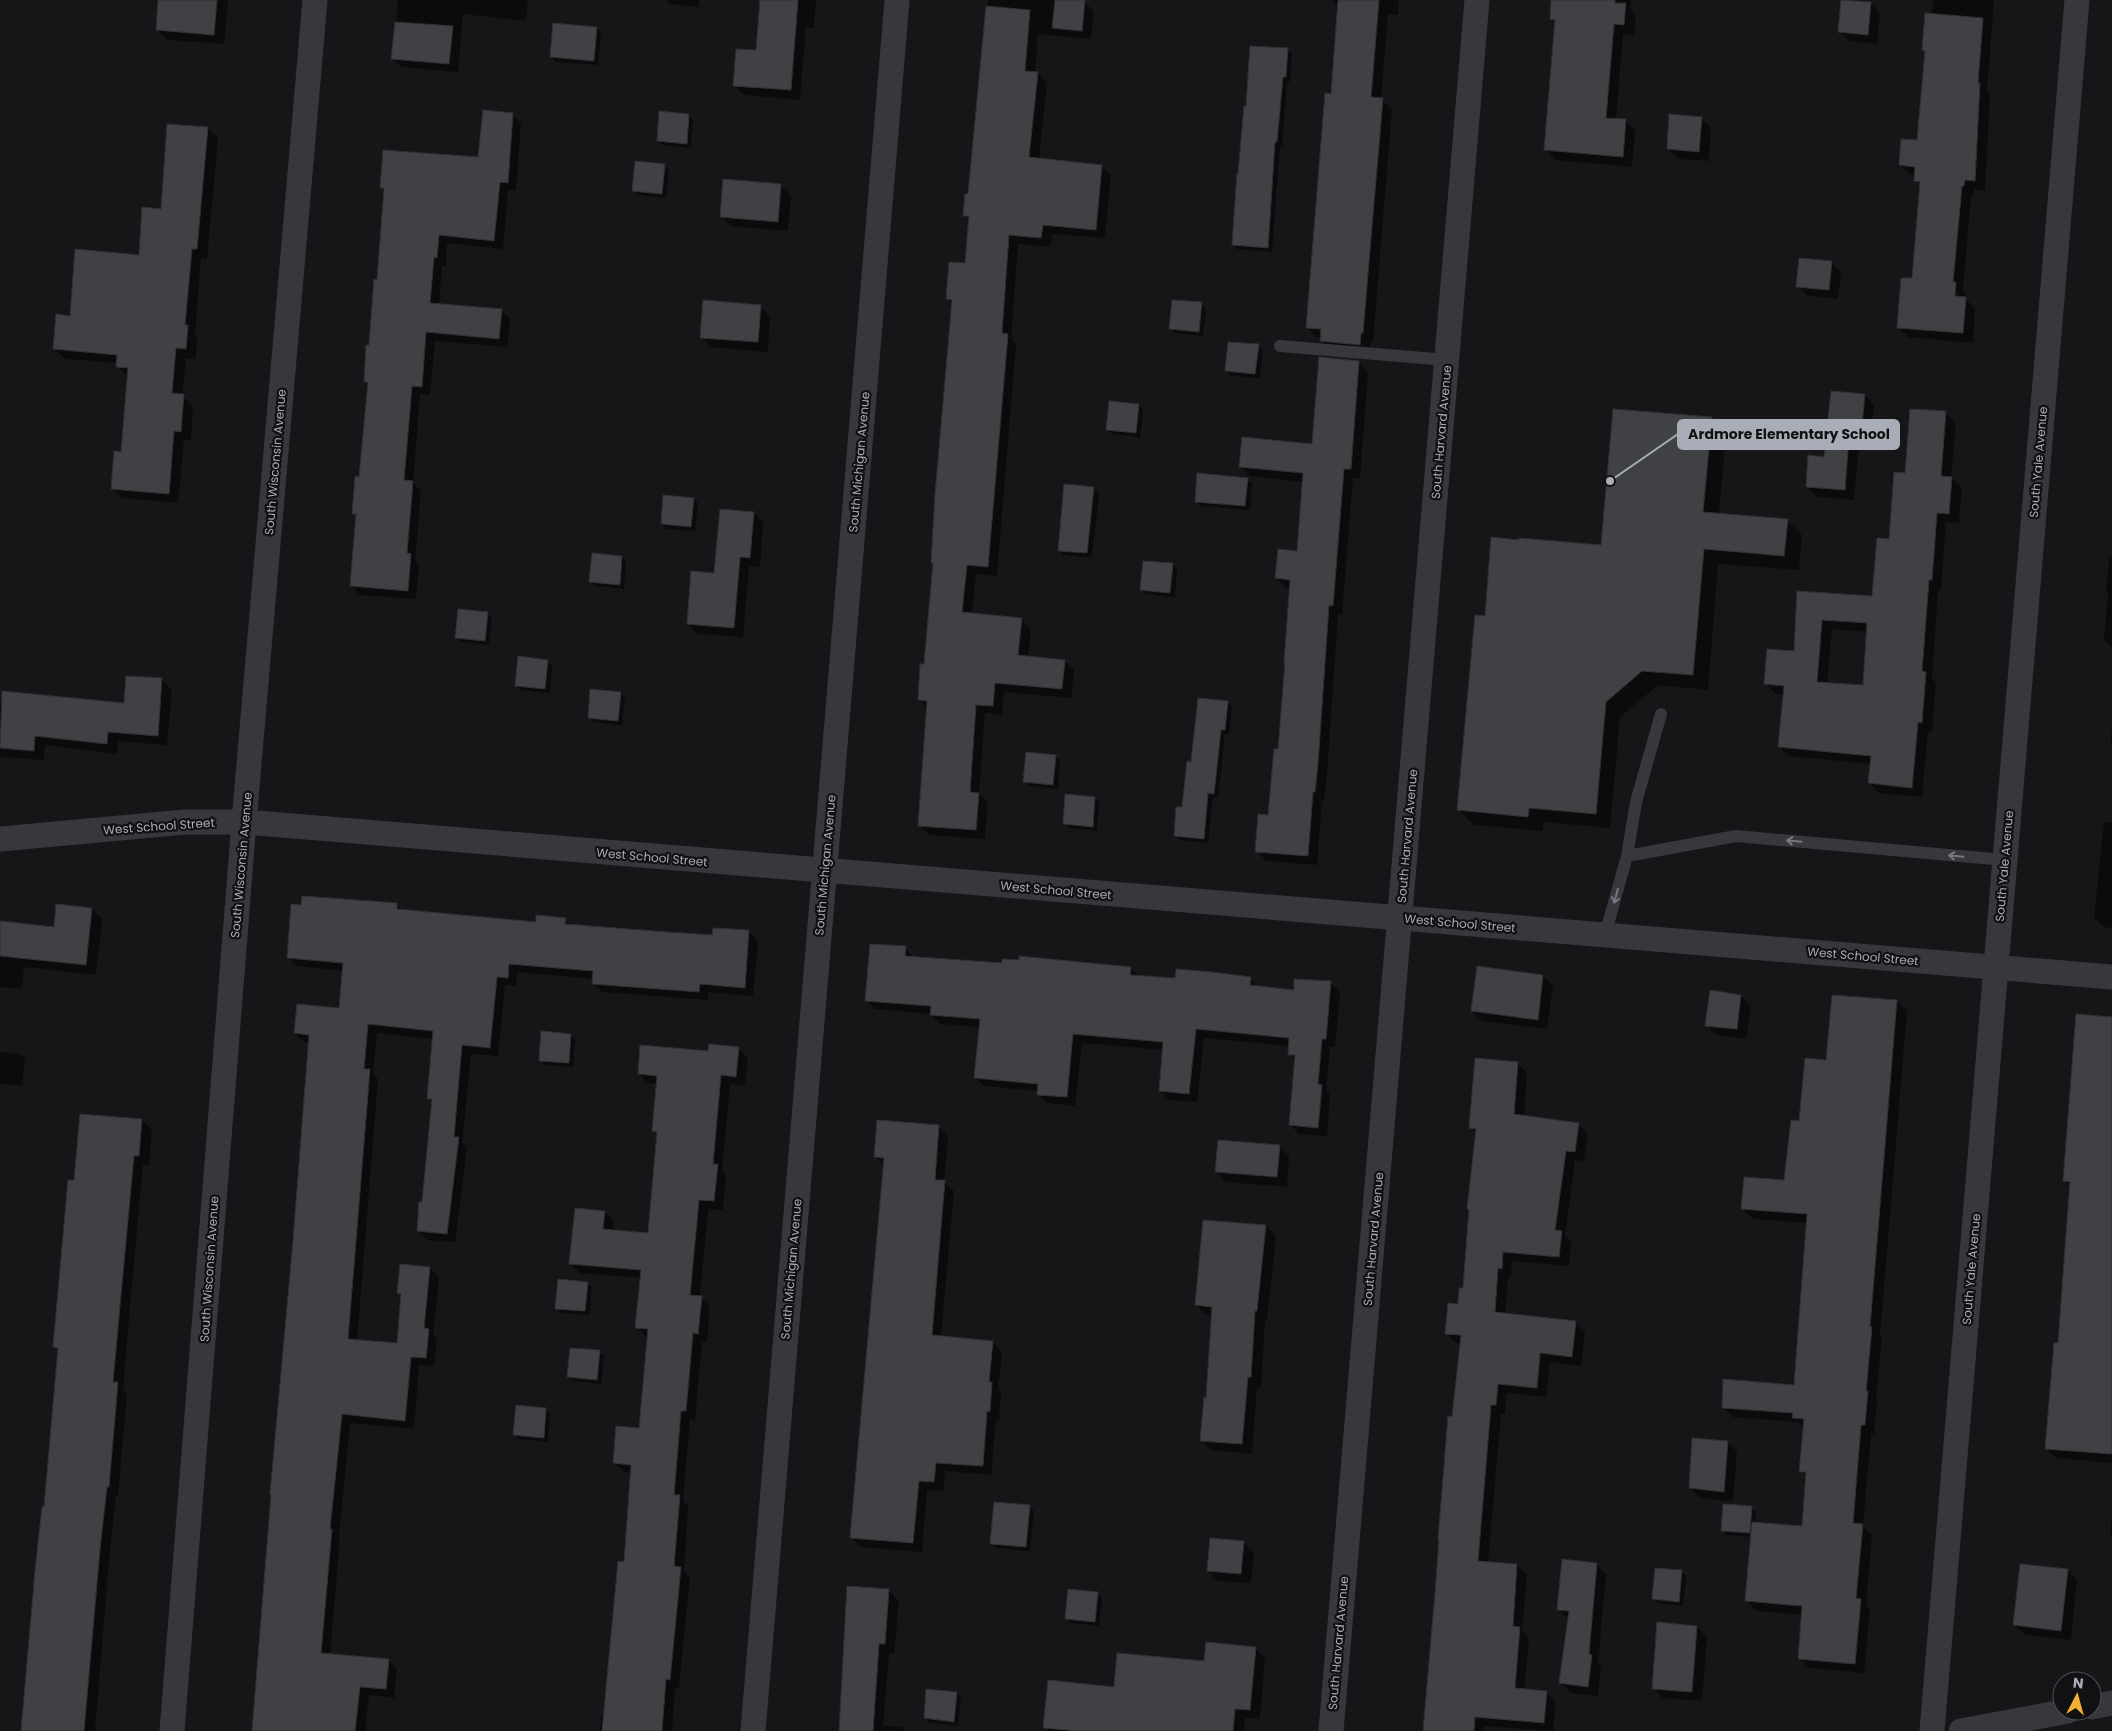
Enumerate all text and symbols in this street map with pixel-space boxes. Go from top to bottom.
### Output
street label: South Harvard Avenue [1427,364,1455,500]
street label: South Wisconsin Avenue [260,388,290,536]
street label: South Michigan Avenue [844,391,874,533]
street label: South Yale Avenue [2025,406,2051,518]
callout: Ardmore Elementary School [1678,420,1899,449]
text: Ardmore Elementary School [1688,424,1890,444]
street label: South Harvard Avenue [1393,768,1421,904]
street label: South Wisconsin Avenue [226,791,256,939]
street label: South Michigan Avenue [810,794,840,936]
street label: South Yale Avenue [1991,810,2017,922]
street label: West School Street [103,814,215,838]
one-way arrow [1787,837,1803,846]
street label: West School Street [596,844,708,870]
one-way arrow [1949,851,1965,861]
street label: West School Street [1000,877,1112,903]
one-way arrow [1611,887,1620,903]
street label: West School Street [1404,910,1516,936]
street label: West School Street [1807,943,1919,969]
street label: South Harvard Avenue [1359,1171,1387,1307]
street label: South Wisconsin Avenue [195,1195,223,1343]
street label: South Michigan Avenue [776,1198,806,1340]
street label: South Yale Avenue [1958,1213,1984,1325]
street label: South Harvard Avenue [1324,1575,1352,1711]
north arrow [2052,1671,2102,1721]
text: N [2072,1673,2085,1694]

